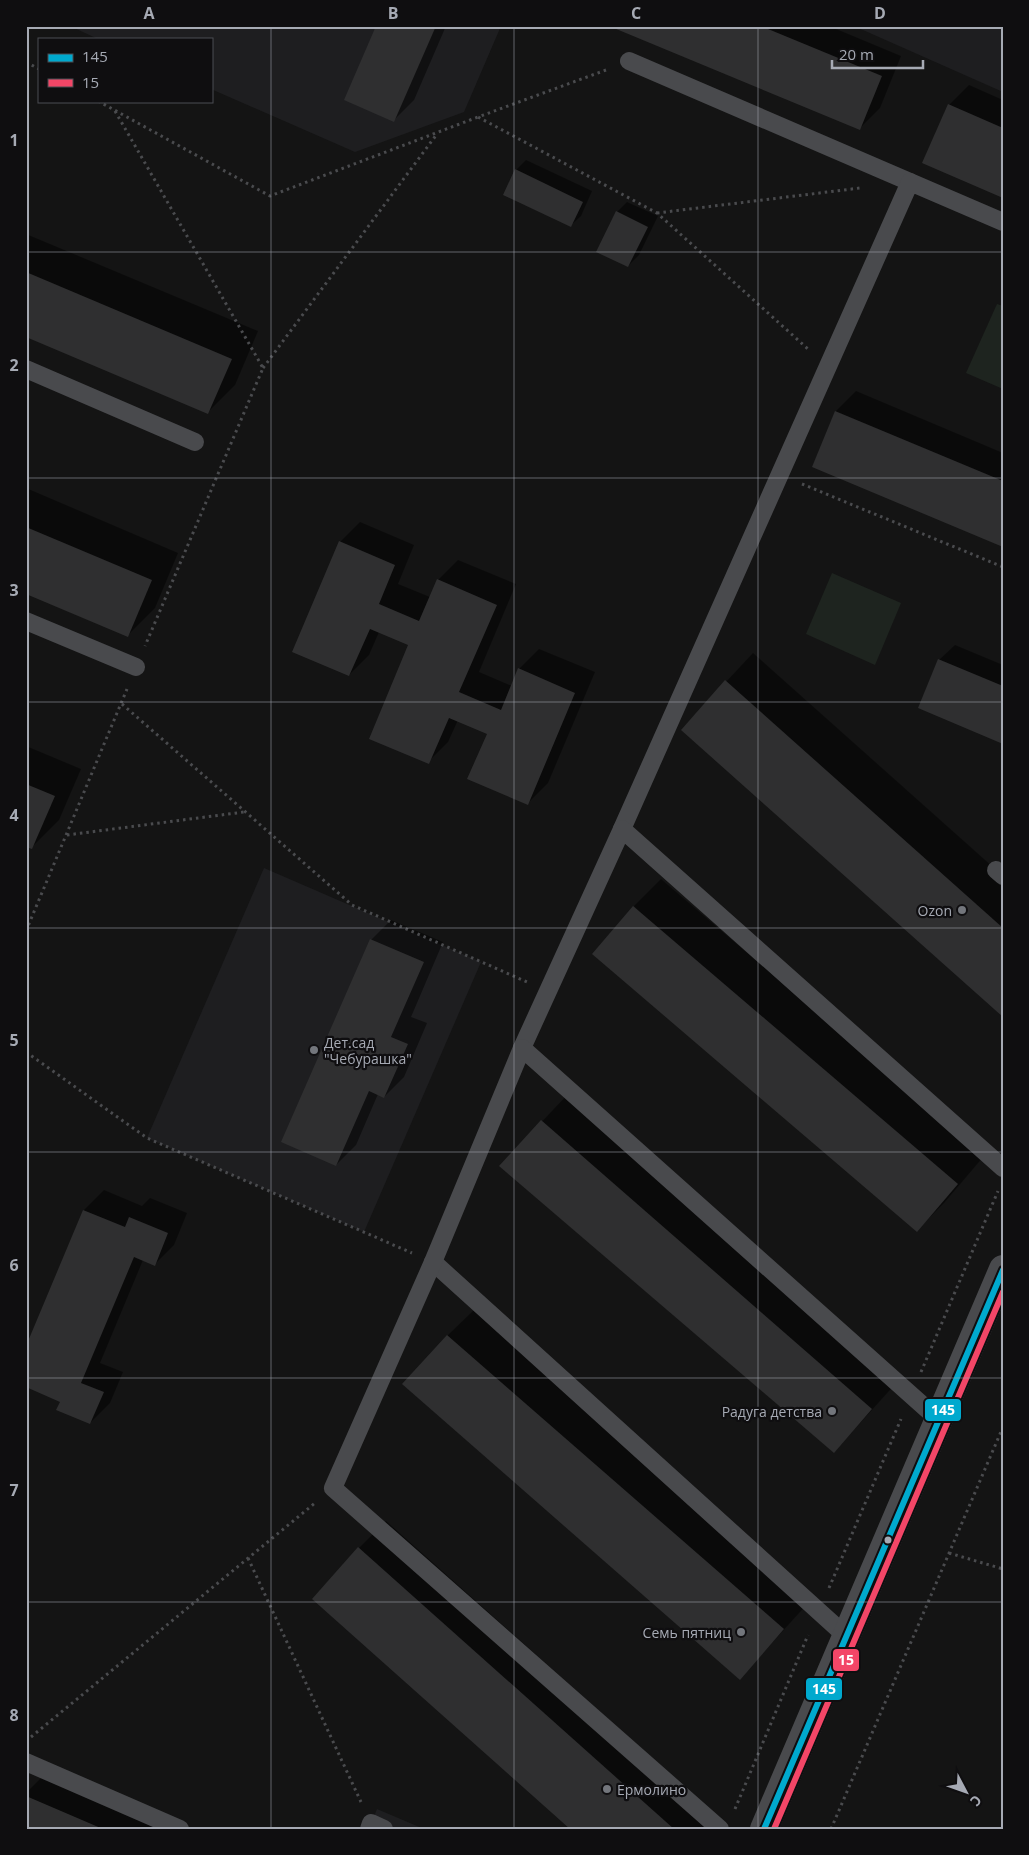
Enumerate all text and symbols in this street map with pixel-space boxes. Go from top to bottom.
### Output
text: A [143,2,155,24]
text: B [388,2,398,24]
text: C [631,2,641,24]
text: D [874,2,886,24]
legend [38,38,212,102]
scale bar [832,38,923,70]
text: 20 m [839,44,874,64]
text: 145 [82,46,108,66]
text: 15 [82,72,99,92]
text: 1 [9,129,19,151]
text: 2 [9,354,19,376]
text: 3 [9,579,19,601]
text: 4 [9,804,19,826]
place label: Ozon [918,901,952,920]
marker: Ozon [956,904,968,916]
text: 5 [9,1029,19,1051]
place label: Дет.сад "Чебурашка" [324,1033,412,1068]
marker: Дет.сад "Чебурашка" [308,1044,320,1056]
text: 6 [9,1254,19,1276]
line badge: 145 [924,1398,962,1422]
text: 145 [931,1400,955,1419]
place label: Радуга детства [722,1402,822,1421]
marker: Радуга детства [826,1405,838,1417]
text: 7 [9,1479,19,1501]
unlabelled marker [883,1535,893,1545]
place label: Семь пятниц [643,1623,731,1642]
marker: Семь пятниц [735,1626,747,1638]
line badge: 15 [832,1648,860,1672]
text: 15 [838,1650,854,1669]
line badge: 145 [805,1677,843,1701]
text: 145 [812,1679,836,1698]
text: 8 [9,1704,19,1726]
north arrow [942,1768,992,1818]
place label: Ермолино [617,1780,686,1799]
marker: Ермолино [601,1783,613,1795]
text: С [966,1791,986,1811]

